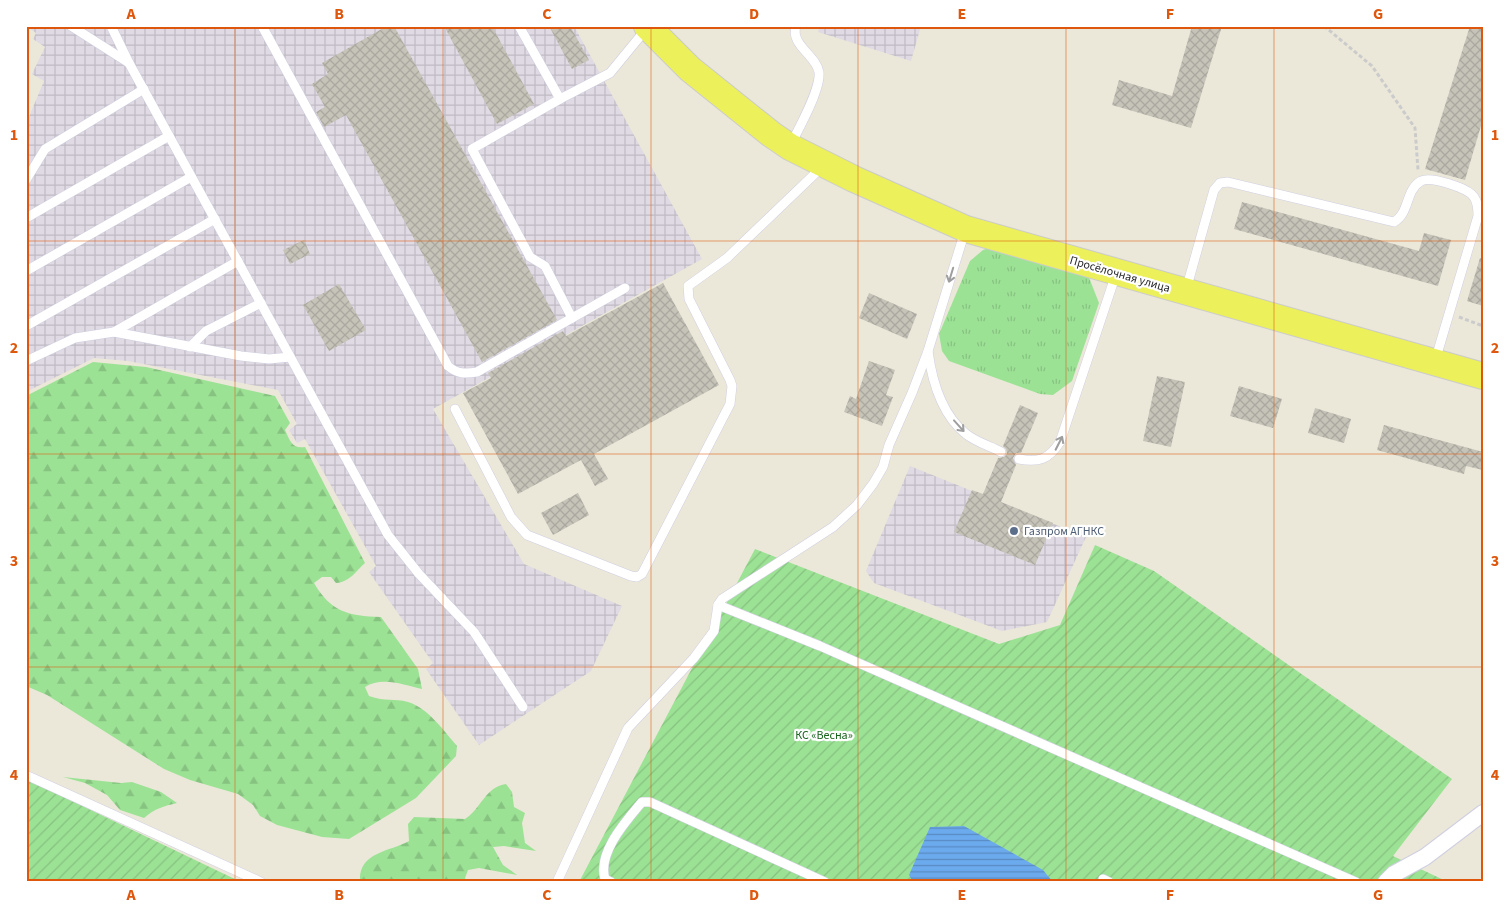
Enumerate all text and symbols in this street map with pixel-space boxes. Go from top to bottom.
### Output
text: A [125,3,136,25]
text: B [334,3,344,25]
text: C [542,3,552,25]
text: D [749,3,759,25]
text: E [958,3,966,25]
text: F [1166,3,1174,25]
text: G [1373,3,1383,25]
text: 1 [10,124,18,146]
text: 1 [1491,124,1499,146]
street label: Просёлочная улица [1068,252,1172,297]
one-way arrow [946,267,956,283]
text: 2 [10,337,18,359]
text: 2 [1491,337,1499,359]
one-way arrow [953,420,965,433]
one-way arrow [1054,435,1064,450]
place label: Газпром АГНКС [1024,523,1104,540]
marker: Газпром АГНКС [1008,525,1020,537]
text: 3 [10,550,18,572]
text: 3 [1491,550,1499,572]
park label: КС «Весна» [795,727,853,744]
text: 4 [10,764,19,786]
text: 4 [1491,764,1500,786]
text: A [125,884,136,906]
text: B [334,884,344,906]
text: C [542,884,552,906]
text: D [749,884,759,906]
text: E [958,884,966,906]
text: F [1166,884,1174,906]
text: G [1373,884,1383,906]

